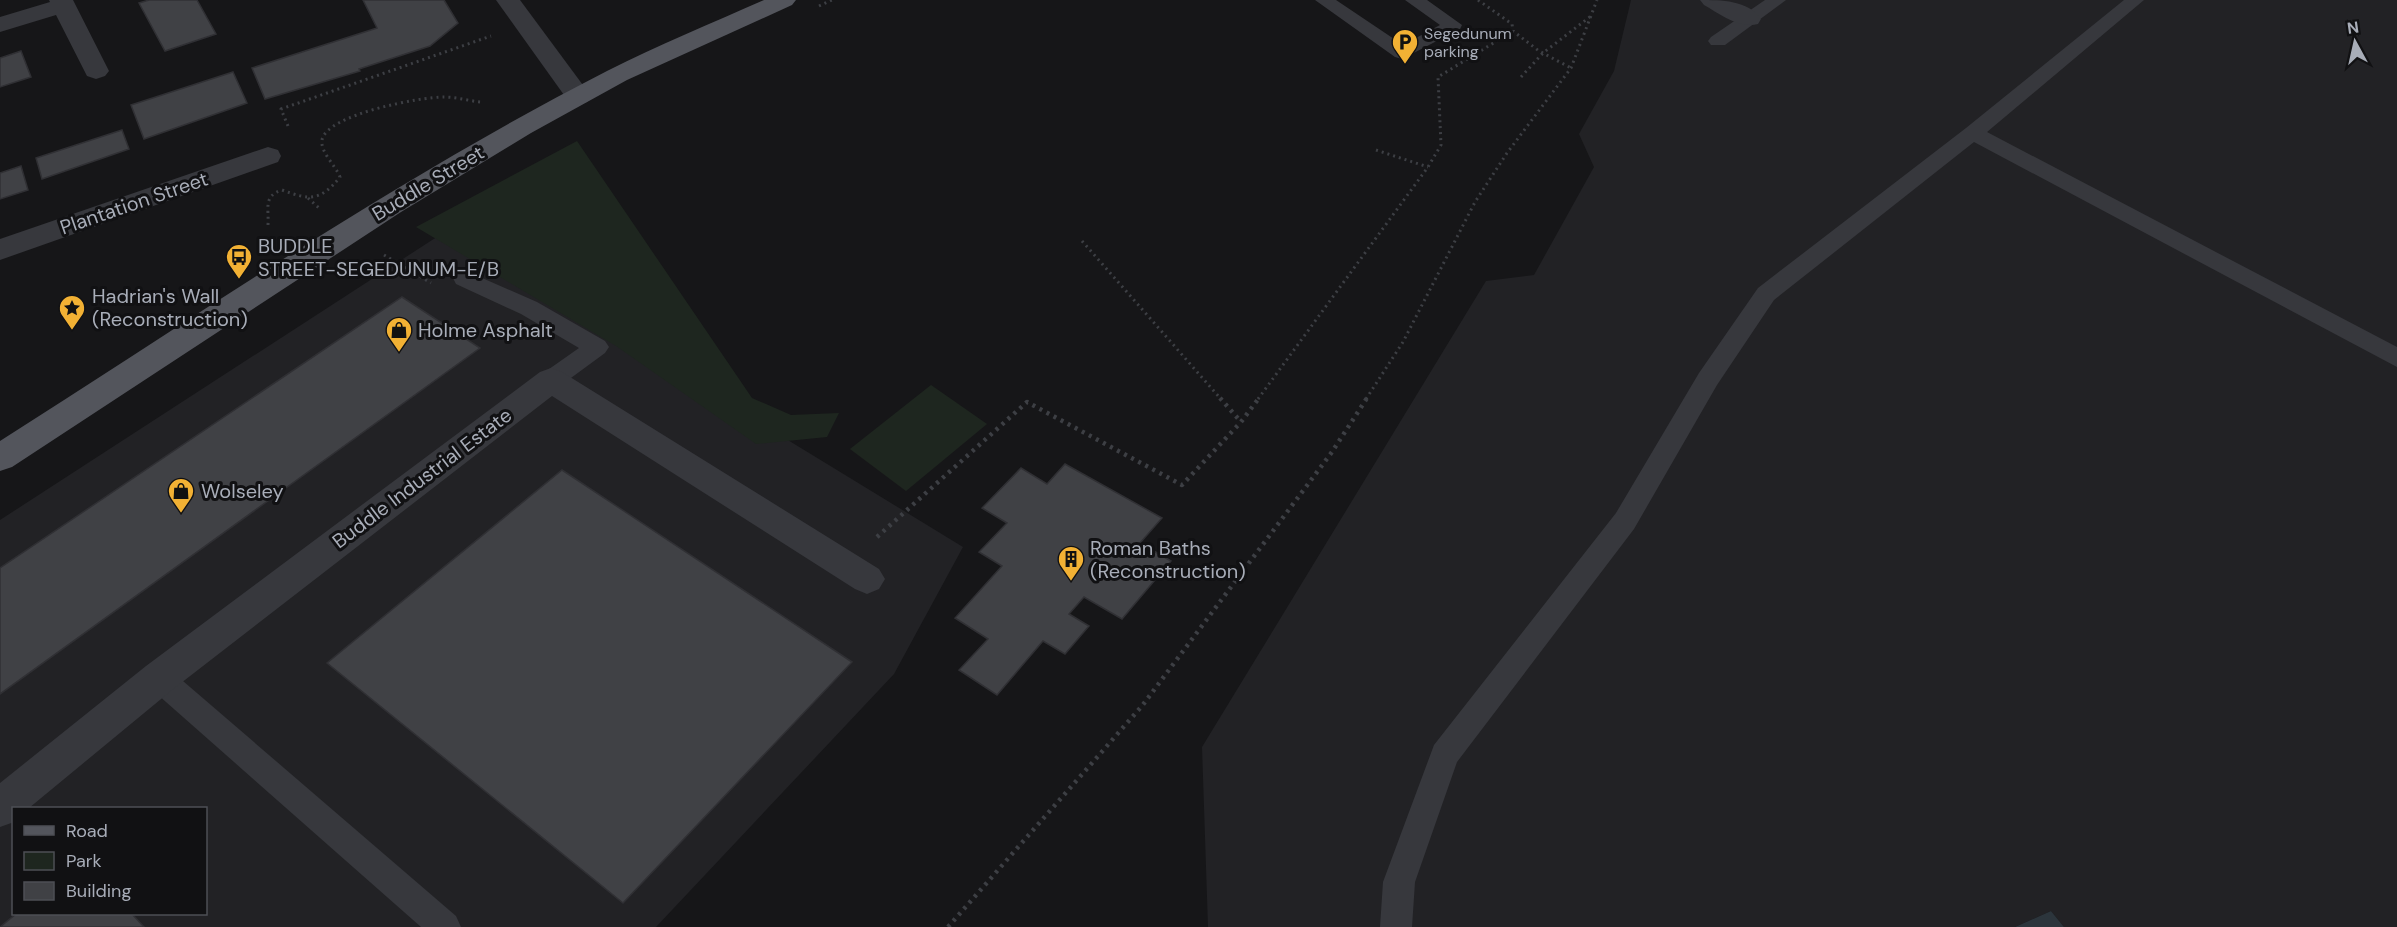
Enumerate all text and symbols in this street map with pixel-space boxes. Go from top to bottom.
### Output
north arrow [2325,12,2385,72]
text: N [2346,16,2360,39]
place label: Segedunum parking [1424,23,1512,62]
parking icon: Segedunum parking [1390,27,1420,65]
street label: Buddle Street [367,139,489,227]
street label: Plantation Street [57,165,212,240]
place label: BUDDLE STREET-SEGEDUNUM-E/B [258,233,499,282]
bus stop icon: BUDDLE STREET-SEGEDUNUM-E/B [224,242,254,280]
place label: Hadrian's Wall (Reconstruction) [92,283,248,332]
place icon: Hadrian's Wall (Reconstruction) [57,293,87,331]
shop icon: Holme Asphalt [384,315,414,353]
place label: Holme Asphalt [418,317,553,343]
street label: Buddle Industrial Estate [327,402,517,554]
shop icon: Wolseley [166,476,196,514]
place label: Wolseley [201,478,284,504]
place label: Roman Baths (Reconstruction) [1090,535,1246,584]
building icon: Roman Baths (Reconstruction) [1056,544,1086,582]
legend [12,807,207,915]
text: Road [66,819,108,843]
text: Park [66,849,102,873]
text: Building [66,879,131,903]

